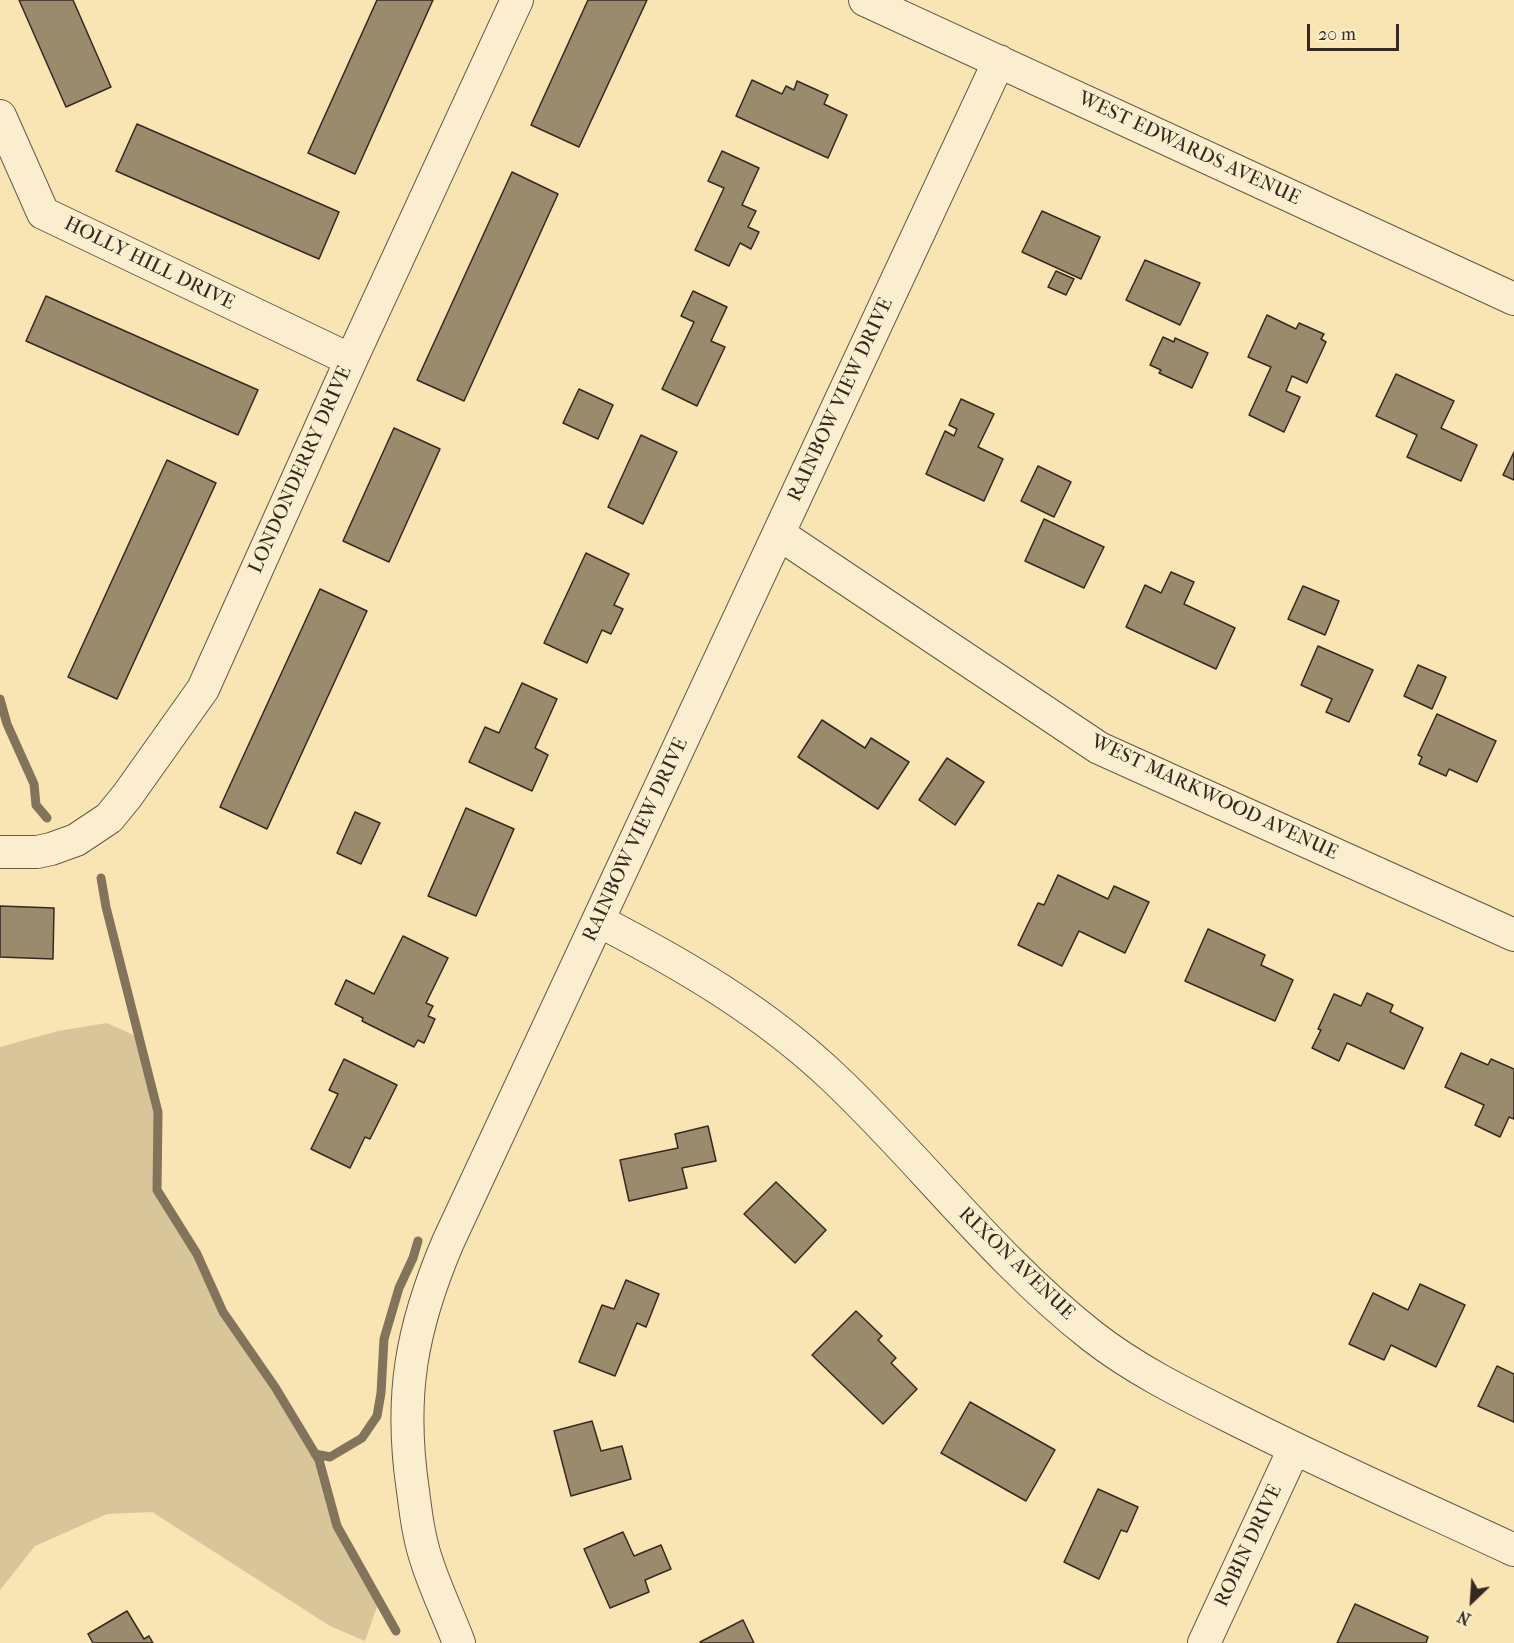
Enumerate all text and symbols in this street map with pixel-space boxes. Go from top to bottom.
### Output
scale bar [1310,12,1402,50]
text: 20 m [1318,24,1356,45]
street label: WEST EDWARDS AVENUE [1074,87,1304,211]
street label: HOLLY HILL DRIVE [60,212,238,316]
street label: RAINBOW VIEW DRIVE [783,294,899,506]
street label: LONDONDERRY DRIVE [244,363,358,577]
street label: WEST MARKWOOD AVENUE [1087,730,1341,866]
street label: RAINBOW VIEW DRIVE [578,734,694,946]
street label: RIXON AVENUE [953,1202,1079,1326]
street label: ROBIN DRIVE [1210,1481,1288,1611]
north arrow [1442,1571,1502,1631]
text: N [1455,1607,1474,1629]

